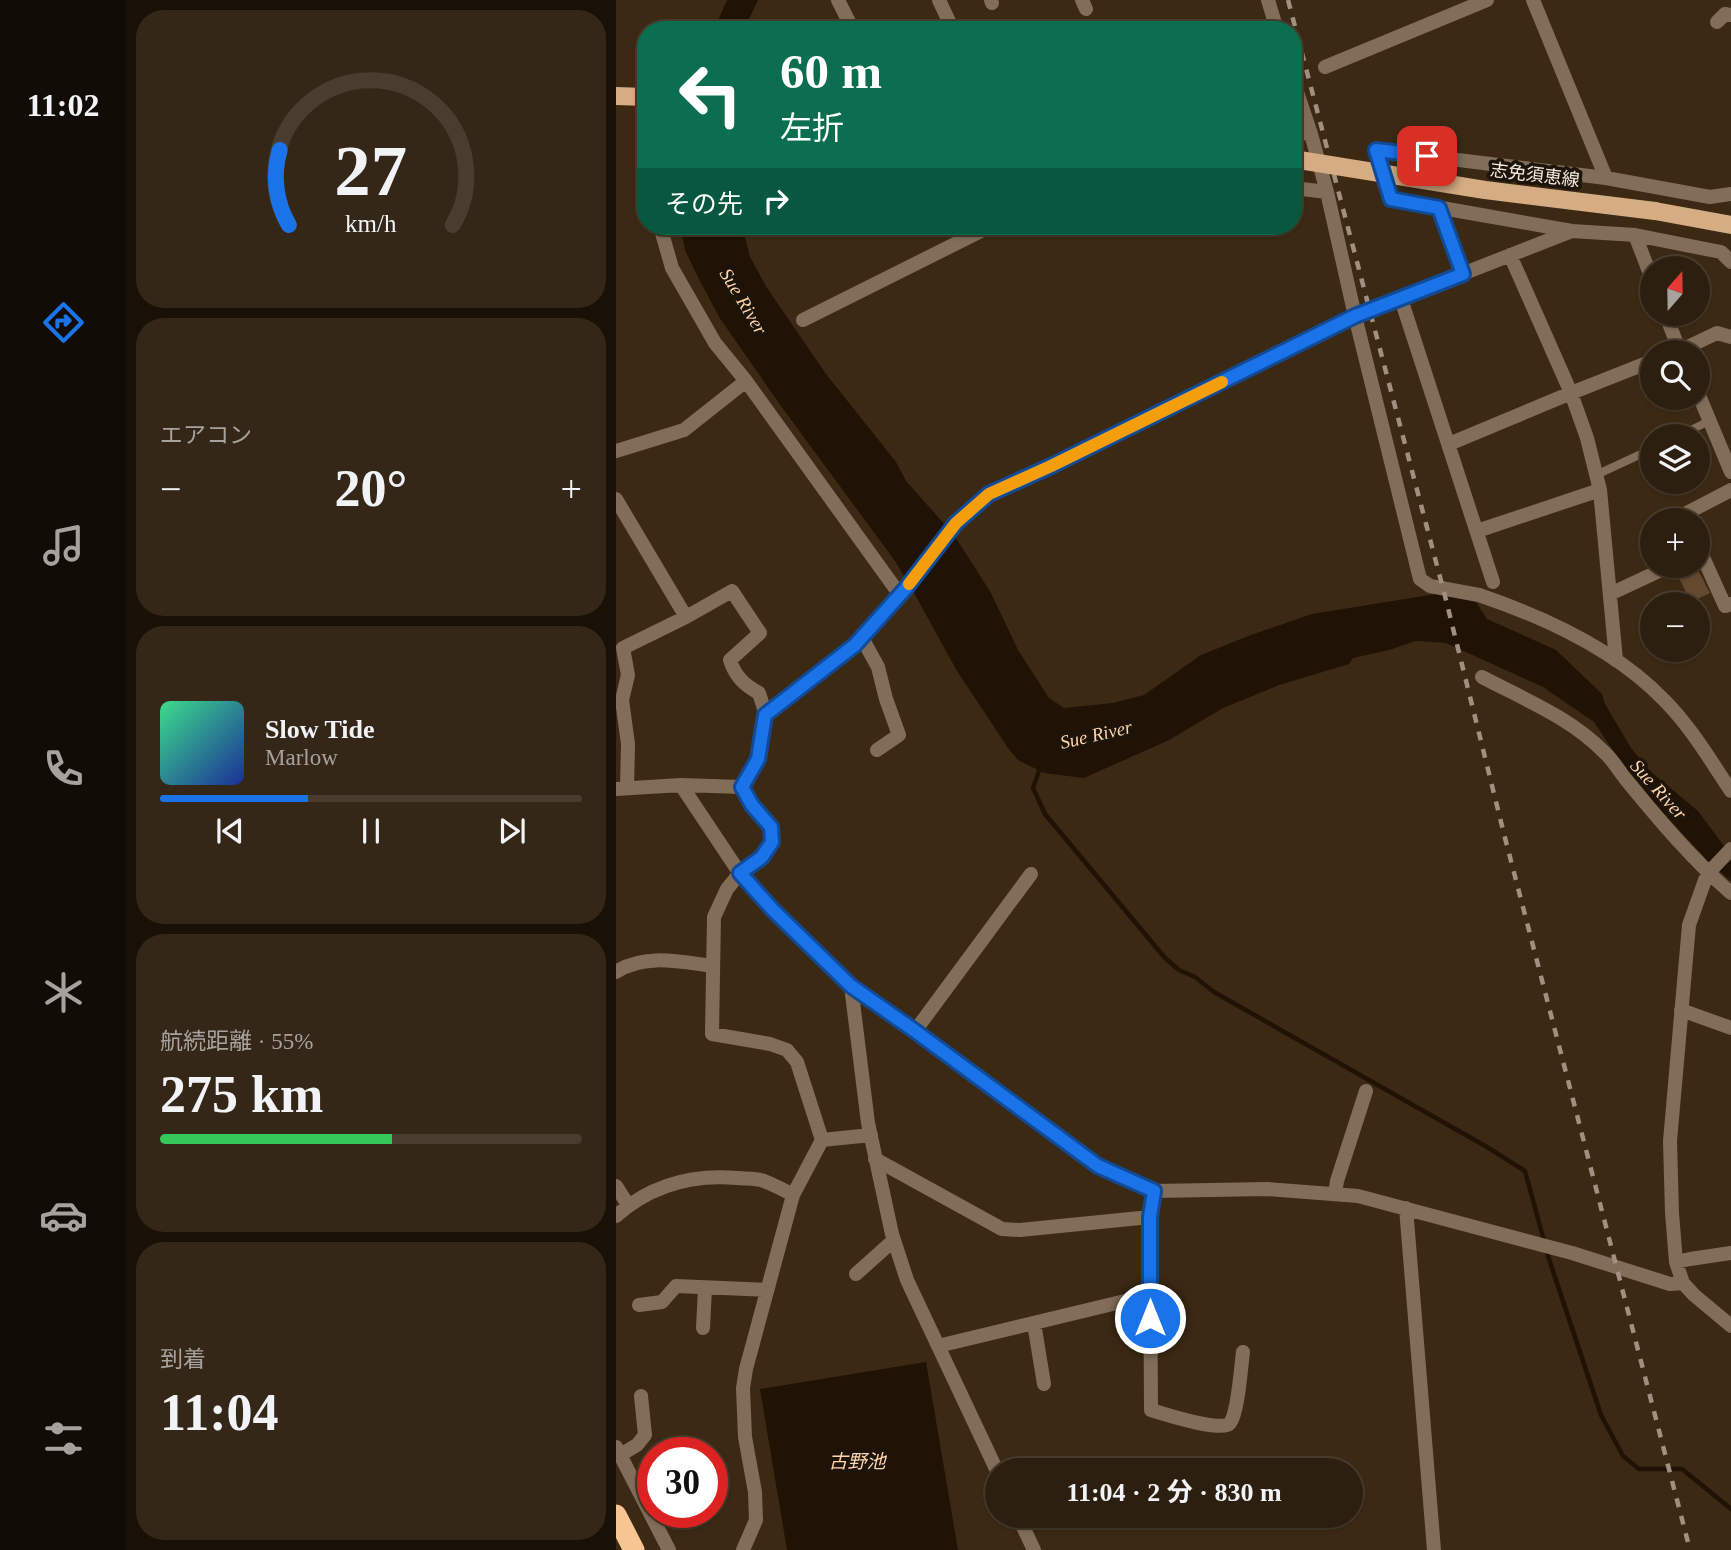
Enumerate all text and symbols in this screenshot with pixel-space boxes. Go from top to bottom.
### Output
text: 60 m [780,44,882,99]
icon: left [665,49,756,140]
text: 11:02 [27,87,99,123]
text: 左折 [780,110,844,146]
pin [1397,126,1457,186]
text: 27 [335,130,407,211]
icon: arrive [1408,137,1446,175]
street label: 志免須恵線 [1489,160,1581,190]
icon: right [757,182,795,220]
text: その先 [665,190,743,219]
text: km/h [345,210,397,237]
north arrow [1640,256,1710,326]
map controls [1640,256,1710,662]
water label: Sue River [716,264,772,339]
icon: directions [39,298,88,347]
button: search [1640,340,1710,410]
text: エアコン [160,423,252,448]
button: layers [1640,424,1710,494]
text: 20° [335,460,407,517]
text: − [160,468,181,510]
text: + [561,468,582,510]
button: + [1640,508,1710,578]
icon: music [39,521,88,570]
button: − [1640,592,1710,662]
text: Slow Tide [265,715,375,744]
water label: Sue River [1058,716,1135,753]
icon: phone [39,744,88,793]
text: Marlow [265,745,338,770]
water label: Sue River [1626,755,1691,824]
icon: previous [211,812,249,850]
icon: pause [352,812,390,850]
icon: next [493,812,531,850]
icon: climate [39,968,88,1017]
text: 航続距離 · 55% [160,1029,313,1054]
text: 275 km [160,1066,323,1123]
icon: car [39,1191,88,1240]
position arrow [1113,1281,1187,1355]
text: 到着 [160,1347,206,1372]
text: 11:04 [160,1384,278,1441]
icon: filters [39,1414,88,1463]
speed limit sign: 30 [637,1437,728,1528]
water label: 古野池 [828,1451,887,1472]
text: 11:04 · 2 分 · 830 m [1066,1478,1282,1507]

